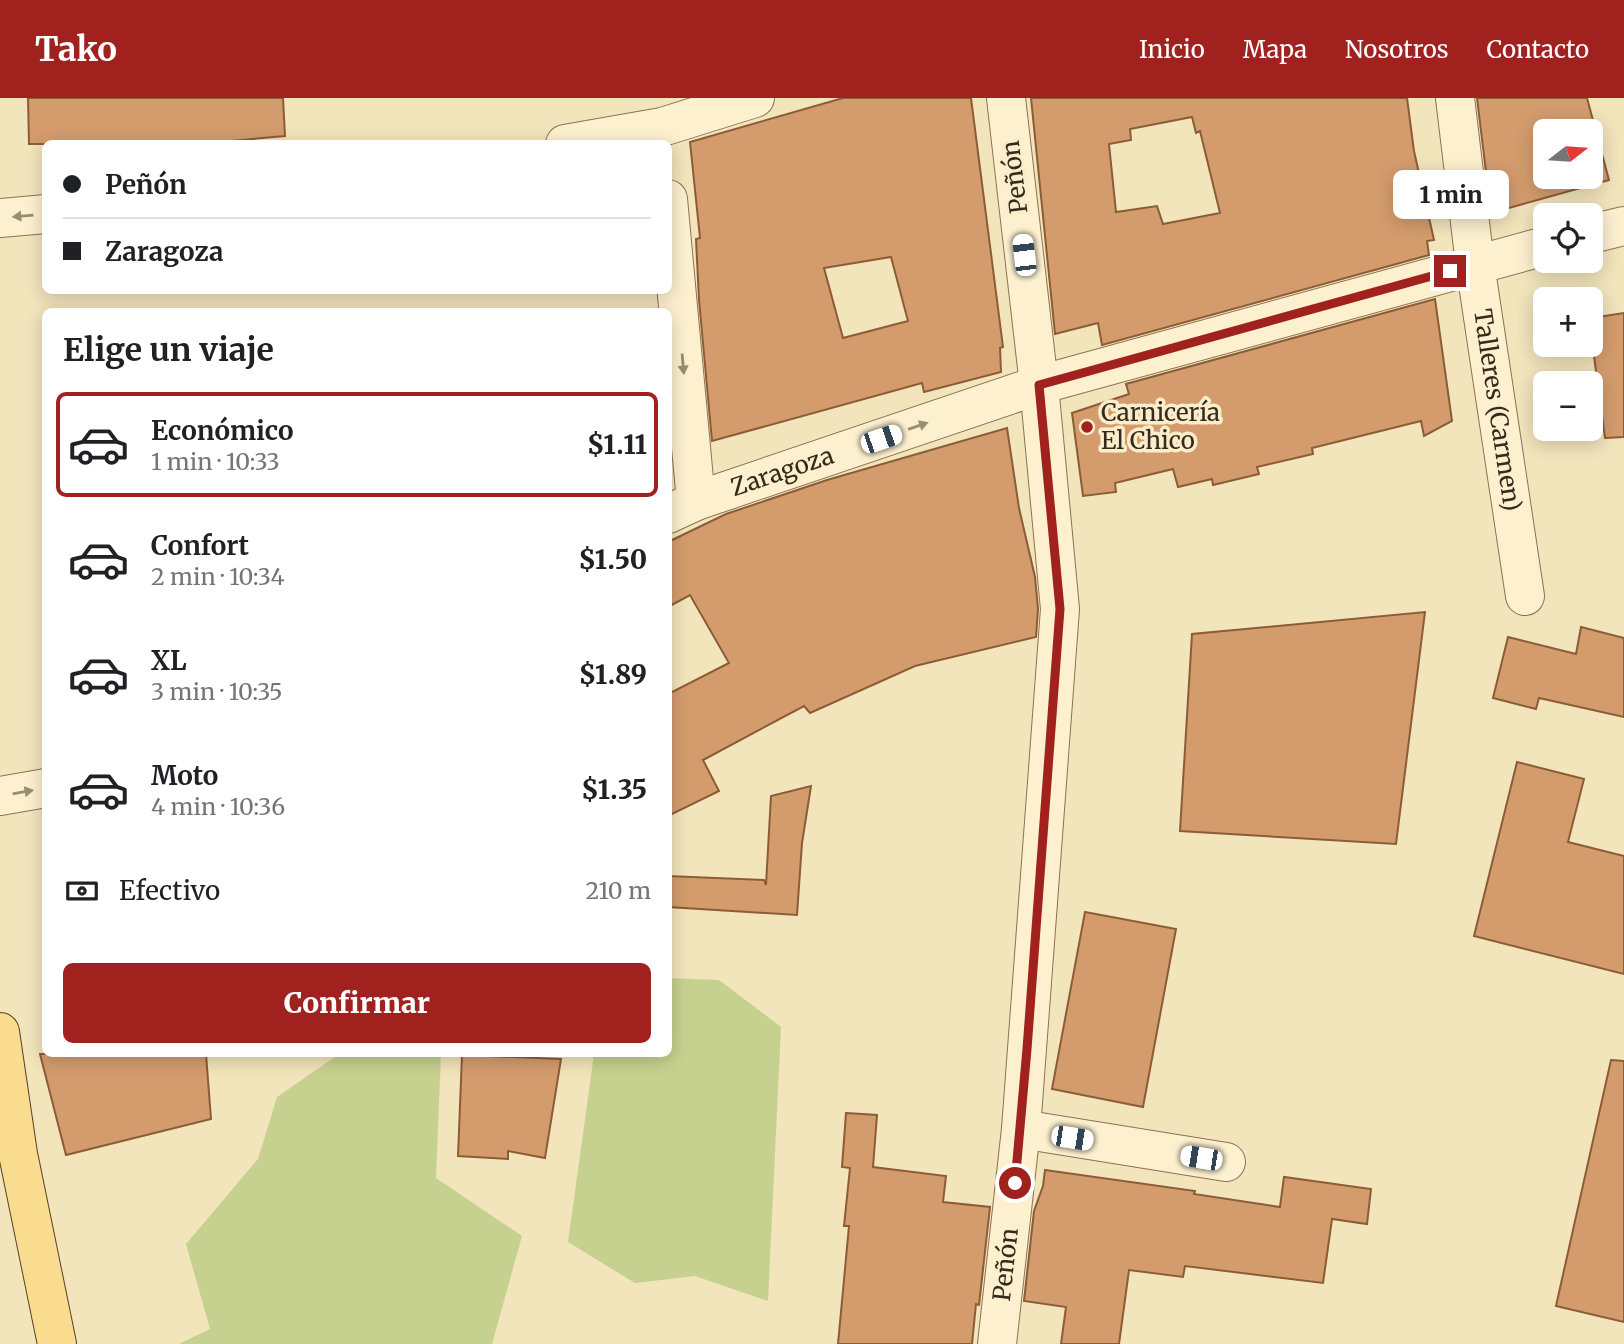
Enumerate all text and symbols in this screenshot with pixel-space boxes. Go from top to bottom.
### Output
text: Tako [35,29,117,70]
text: Inicio [1139,34,1205,65]
text: Mapa [1243,34,1307,65]
text: Nosotros [1345,34,1449,65]
text: Contacto [1487,34,1589,65]
north arrow [1533,119,1603,189]
map controls [1533,119,1603,441]
street label: Peñón [995,139,1034,215]
text: Peñón [105,168,187,201]
callout: 1 min [1392,170,1508,218]
text: 1 min [1419,180,1483,209]
button: locate [1533,203,1603,273]
one-way arrow [12,211,34,222]
car [1012,233,1037,277]
text: Zaragoza [105,235,224,268]
route end [1434,255,1466,287]
button: + [1533,287,1603,357]
street label: Talleres (Carmen) [1467,307,1528,513]
text: Elige un viaje [63,330,274,370]
one-way arrow [678,353,689,375]
button: − [1533,371,1603,441]
place label: Carnicería El Chico [1101,397,1220,456]
icon: car [67,413,130,476]
text: Económico [151,414,294,447]
marker: Carnicería El Chico [1079,419,1095,435]
one-way arrow [907,420,928,431]
car [858,422,905,456]
text: $1.11 [587,428,647,461]
street label: Zaragoza [727,440,838,503]
text: 1 min · 10:33 [151,447,280,476]
icon: car [67,528,130,591]
text: Confort [151,529,249,562]
text: $1.50 [578,543,647,576]
text: 2 min · 10:34 [151,562,285,591]
icon: car [67,643,130,706]
text: XL [151,644,187,677]
text: $1.89 [579,658,647,691]
text: 3 min · 10:35 [151,677,283,706]
icon: car [67,758,130,821]
text: Moto [151,759,218,792]
text: $1.35 [581,773,647,806]
one-way arrow [12,786,34,797]
text: 4 min · 10:36 [151,792,285,821]
icon: cash [63,872,101,910]
text: Efectivo [119,874,220,907]
text: 210 m [586,876,651,905]
button: Confirmar [63,963,651,1043]
car [1050,1124,1095,1152]
car [1179,1144,1224,1172]
route start [999,1167,1031,1199]
street label: Peñón [986,1226,1025,1303]

